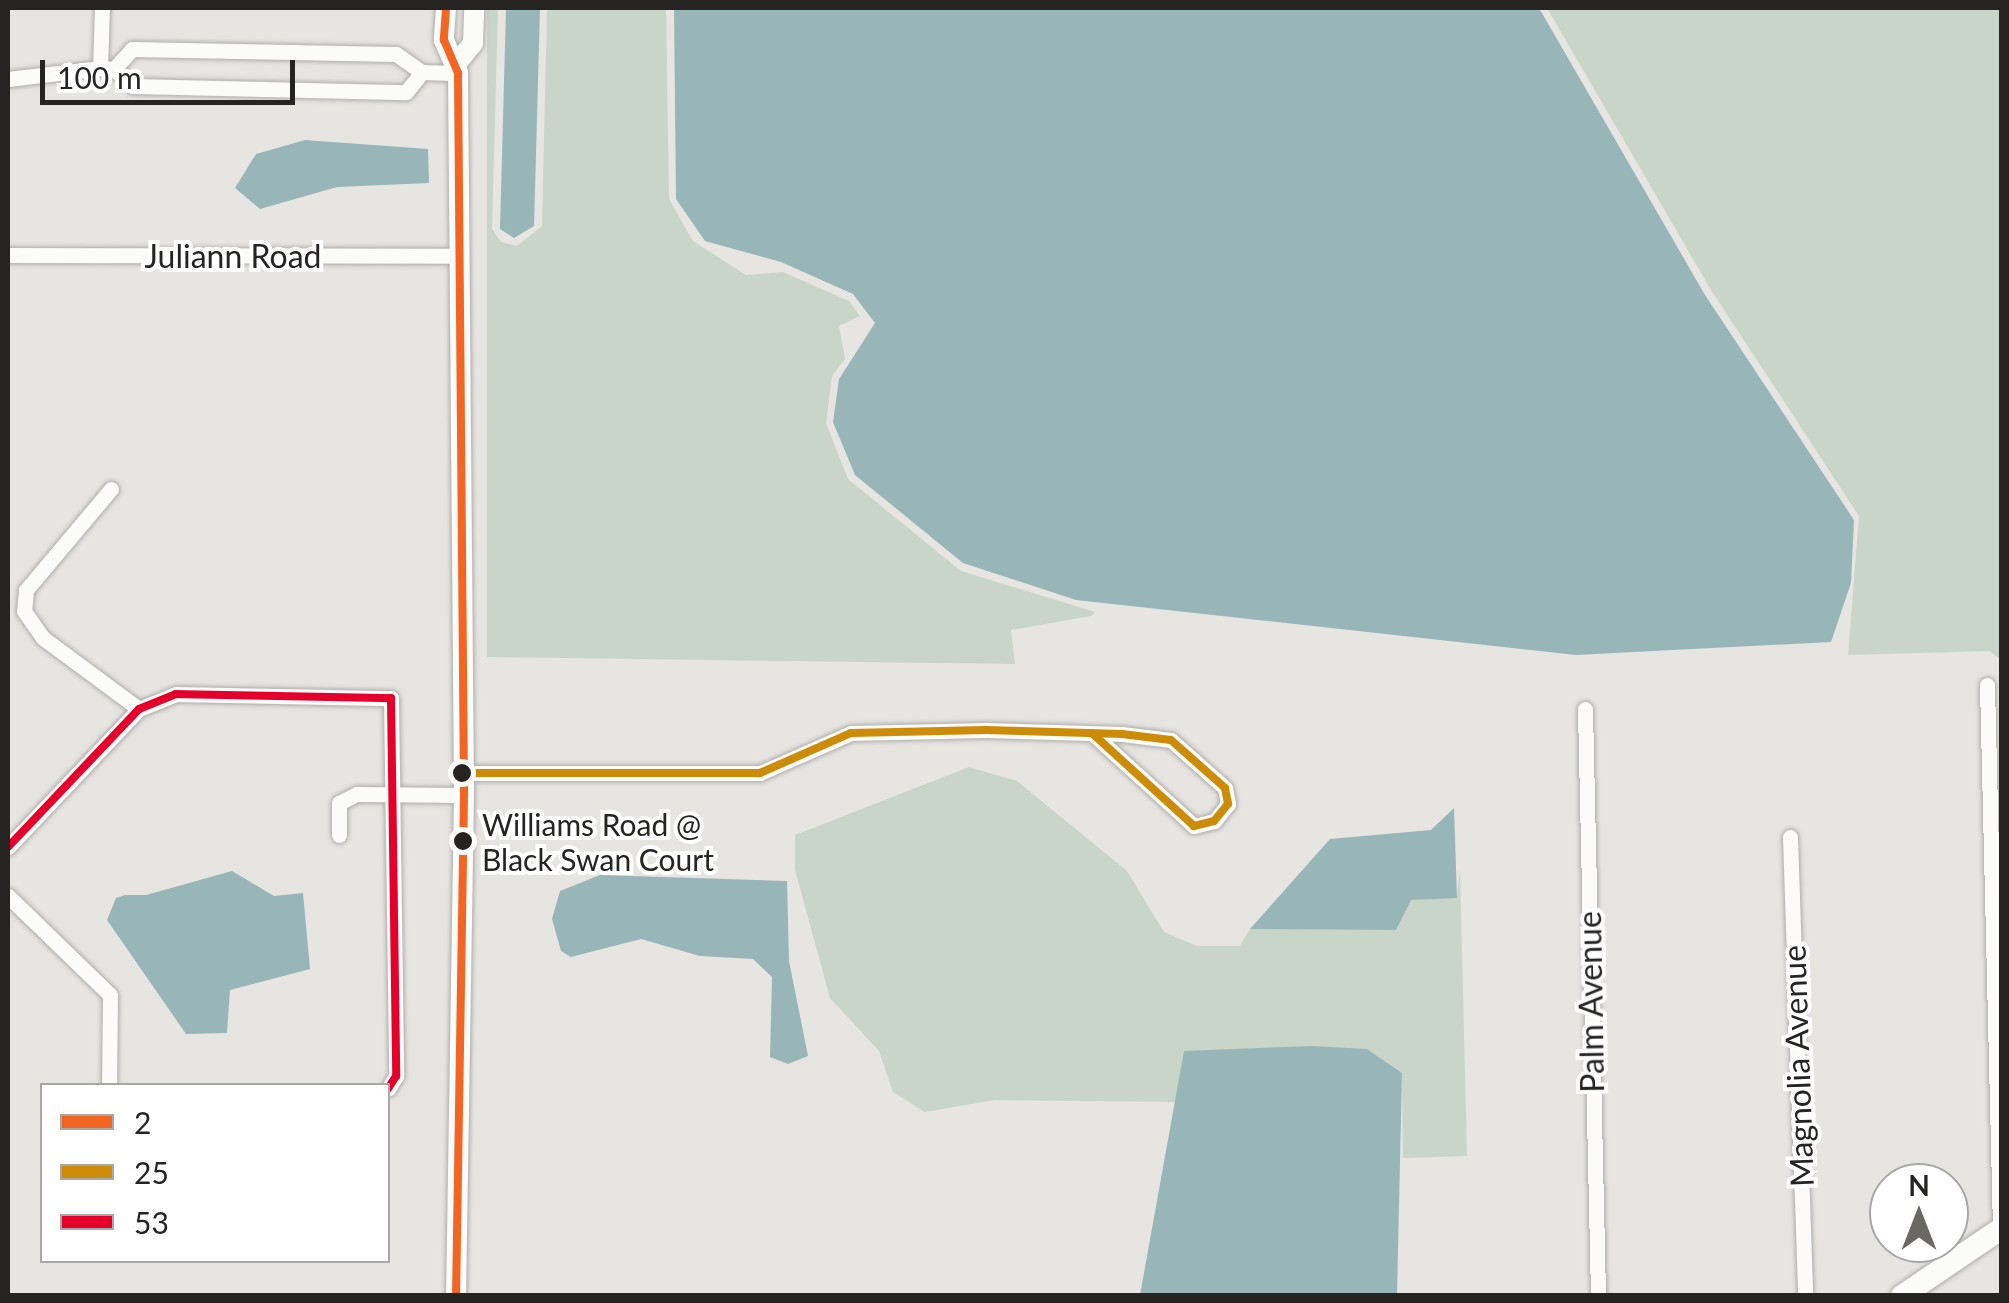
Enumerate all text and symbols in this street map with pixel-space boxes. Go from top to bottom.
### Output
scale bar [45,40,300,102]
text: 100 m [57,59,142,95]
street label: Juliann Road [145,237,321,275]
unlabelled marker [452,763,472,783]
place label: Williams Road @ Black Swan Court [482,806,714,876]
marker: Williams Road @ Black Swan Court [453,831,473,851]
street label: Palm Avenue [1570,910,1612,1094]
street label: Magnolia Avenue [1775,944,1821,1188]
legend [40,1083,390,1263]
text: 2 [134,1104,151,1140]
text: 25 [134,1154,169,1190]
north arrow [1869,1163,1969,1263]
text: N [1908,1168,1930,1202]
text: 53 [134,1204,169,1240]

